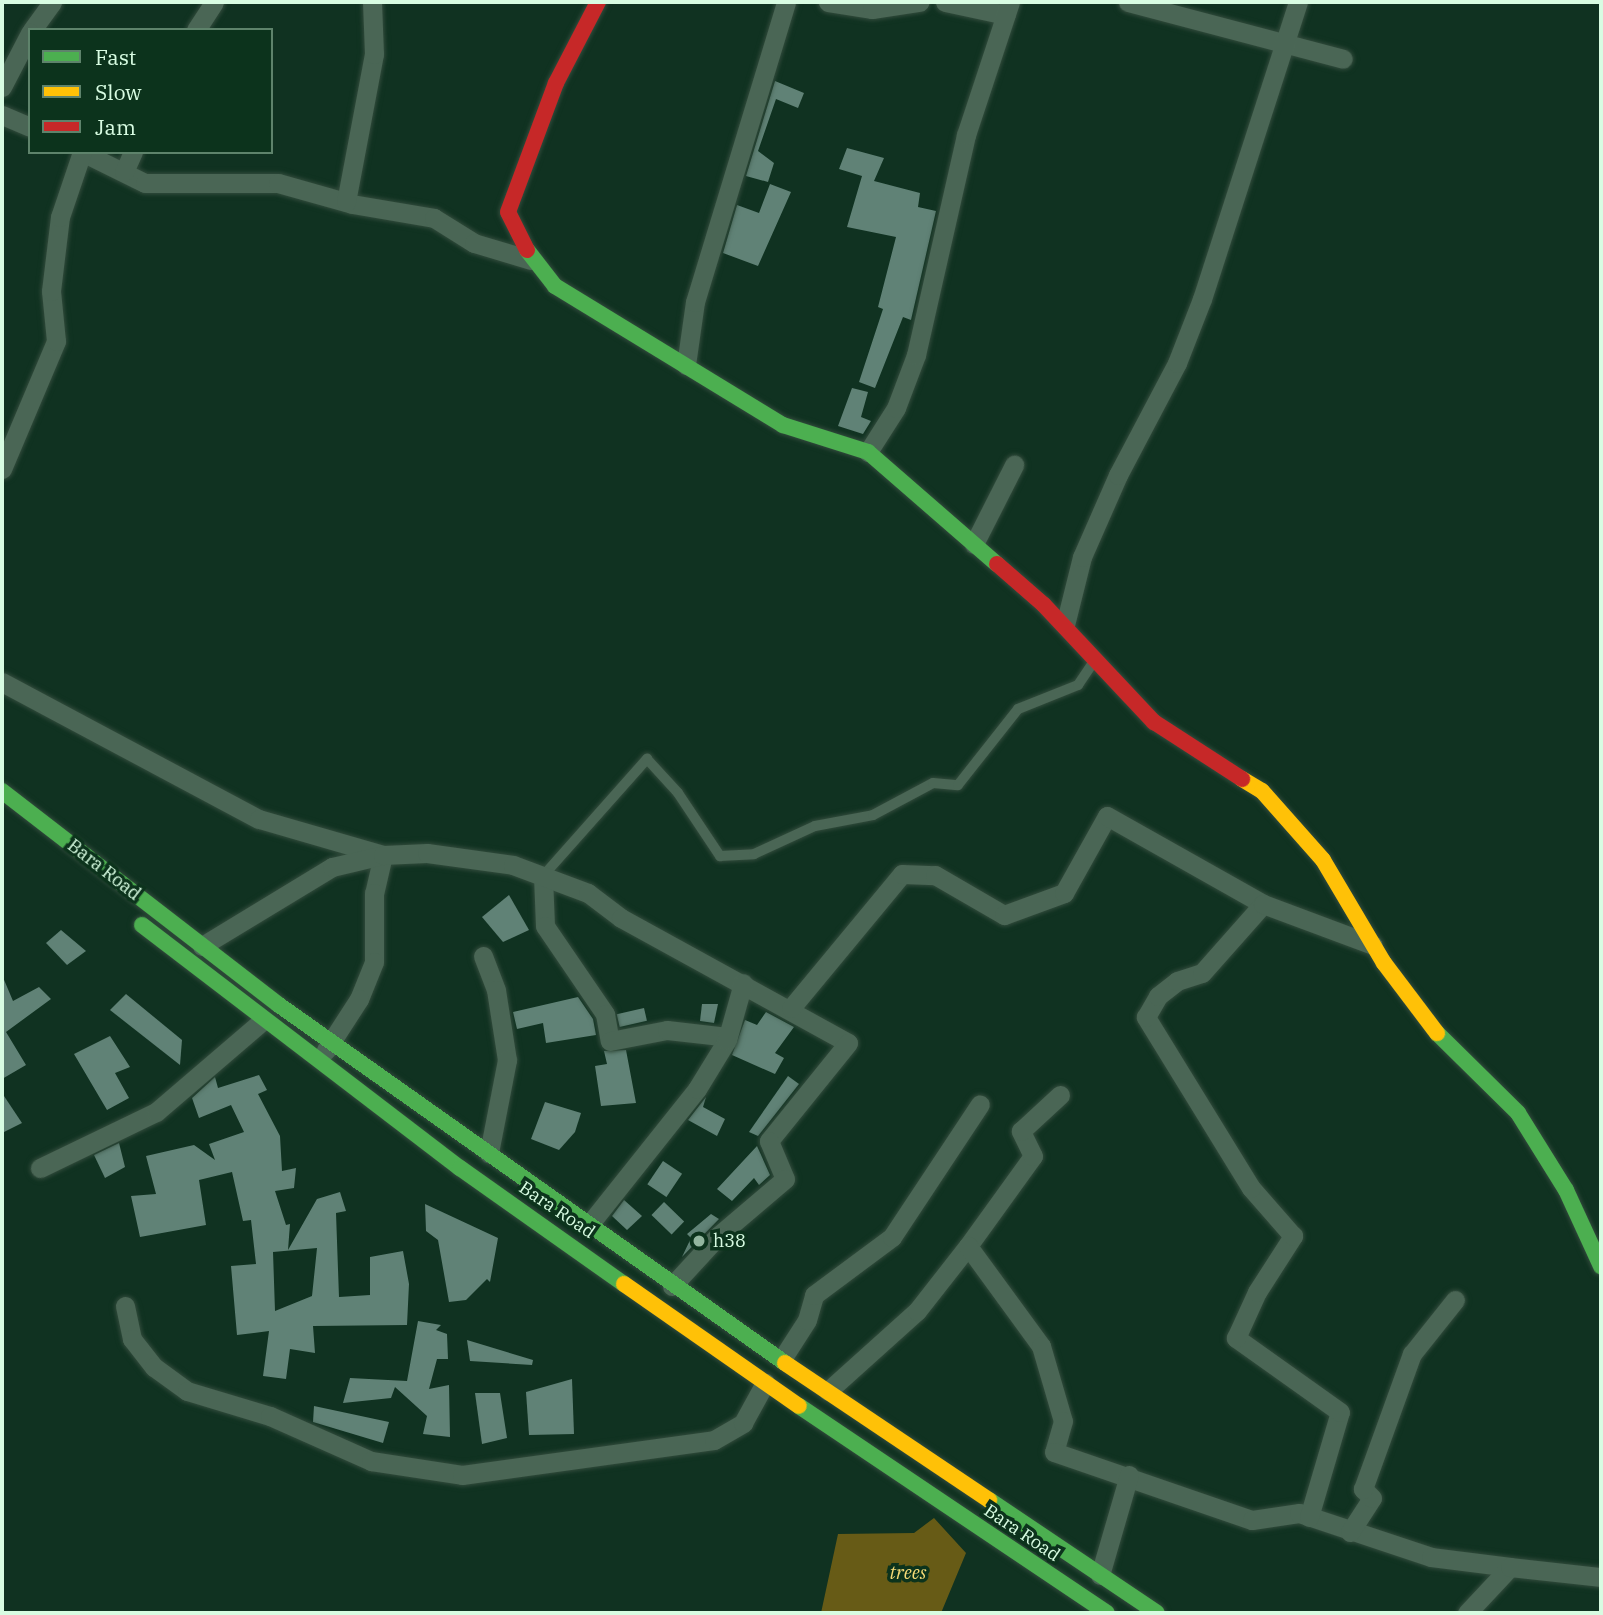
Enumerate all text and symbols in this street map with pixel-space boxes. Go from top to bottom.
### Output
legend [28,28,273,154]
text: Fast [95,43,136,71]
text: Slow [95,78,142,106]
text: Jam [95,113,136,141]
street label: Bara Road [63,835,145,905]
street label: Bara Road [515,1177,599,1243]
place label: h38 [713,1230,746,1252]
marker: h38 [691,1233,707,1249]
street label: Bara Road [980,1500,1064,1566]
park label: trees [890,1562,926,1584]

